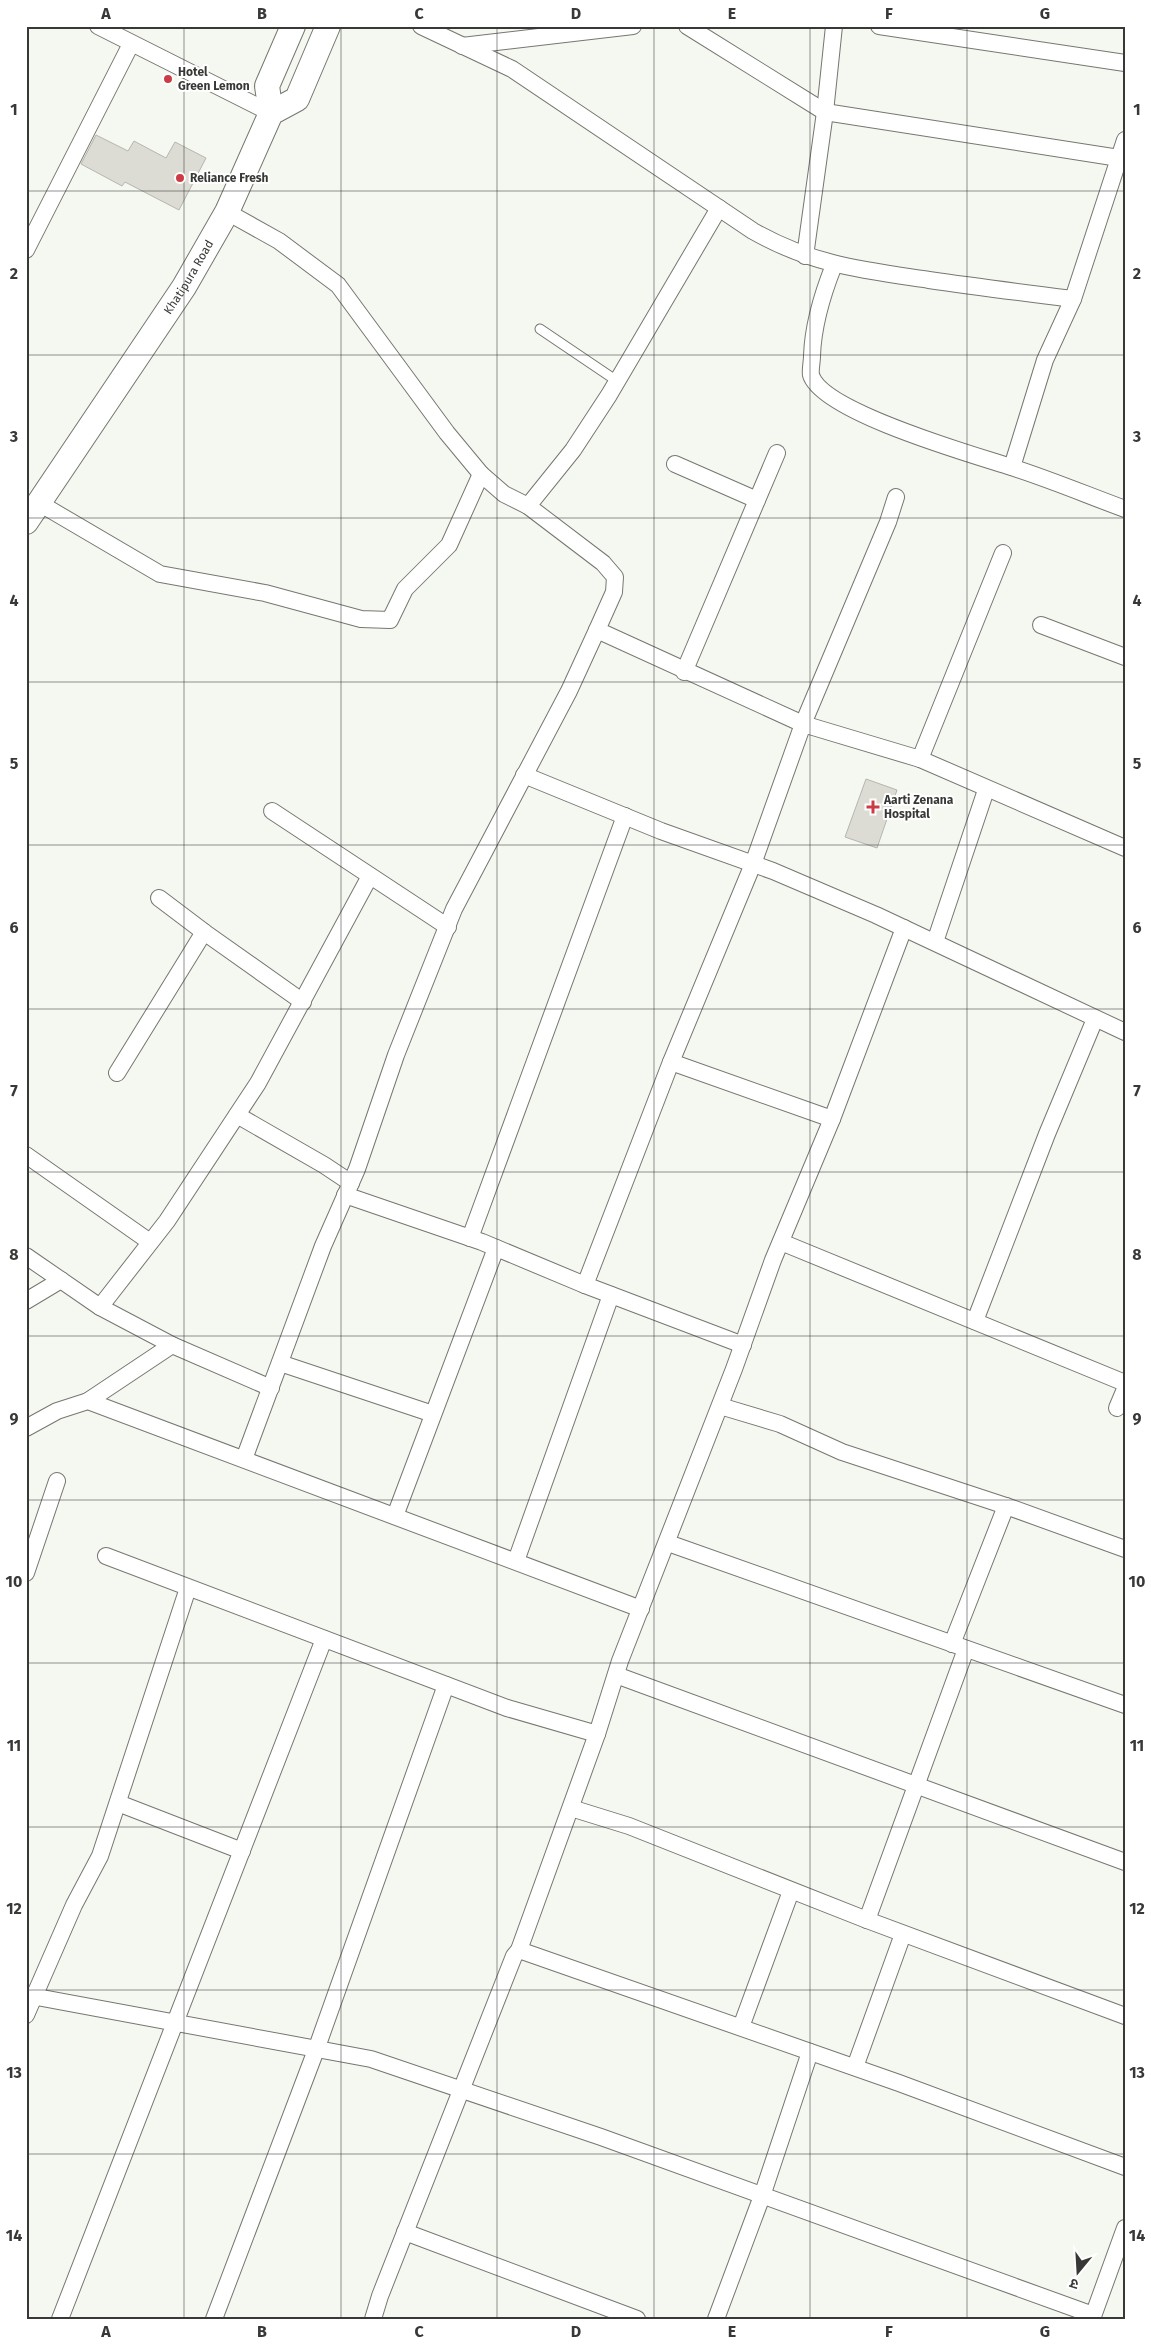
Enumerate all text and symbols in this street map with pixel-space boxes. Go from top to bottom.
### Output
text: A [100,4,111,23]
text: B [257,4,267,23]
text: C [414,4,424,23]
text: D [571,4,581,23]
text: E [728,4,736,23]
text: F [885,4,893,23]
text: G [1040,4,1050,23]
place label: Hotel Green Lemon [178,65,250,93]
marker: Hotel Green Lemon [162,73,174,85]
text: 1 [10,100,18,119]
text: 1 [1133,100,1141,119]
place label: Reliance Fresh [190,171,269,185]
marker: Reliance Fresh [174,172,186,184]
street label: Khatipura Road [161,238,216,317]
text: 2 [10,264,18,283]
text: 2 [1133,264,1141,283]
text: 3 [9,427,18,446]
text: 3 [1132,427,1141,446]
text: 4 [9,591,19,610]
text: 4 [1132,591,1142,610]
text: 5 [10,754,19,773]
text: 5 [1133,754,1142,773]
place label: Aarti Zenana Hospital [883,793,954,821]
marker: Aarti Zenana Hospital [866,800,880,814]
text: 6 [9,918,19,937]
text: 6 [1132,918,1142,937]
text: 7 [10,1081,18,1100]
text: 7 [1133,1081,1141,1100]
text: 8 [9,1245,19,1264]
text: 8 [1132,1245,1142,1264]
text: 9 [10,1409,19,1428]
text: 9 [1133,1409,1142,1428]
text: 10 [6,1572,22,1591]
text: 10 [1129,1572,1145,1591]
text: 11 [7,1736,21,1755]
text: 11 [1130,1736,1144,1755]
text: 12 [6,1899,22,1918]
text: 12 [1129,1899,1145,1918]
text: 13 [6,2063,22,2082]
text: 13 [1129,2063,1145,2082]
text: 14 [6,2226,22,2245]
text: 14 [1129,2226,1145,2245]
north arrow [1054,2248,1104,2298]
text: उ [1067,2274,1081,2293]
text: A [100,2322,111,2341]
text: B [257,2322,267,2341]
text: C [414,2322,424,2341]
text: D [571,2322,581,2341]
text: E [728,2322,736,2341]
text: F [885,2322,893,2341]
text: G [1040,2322,1050,2341]

